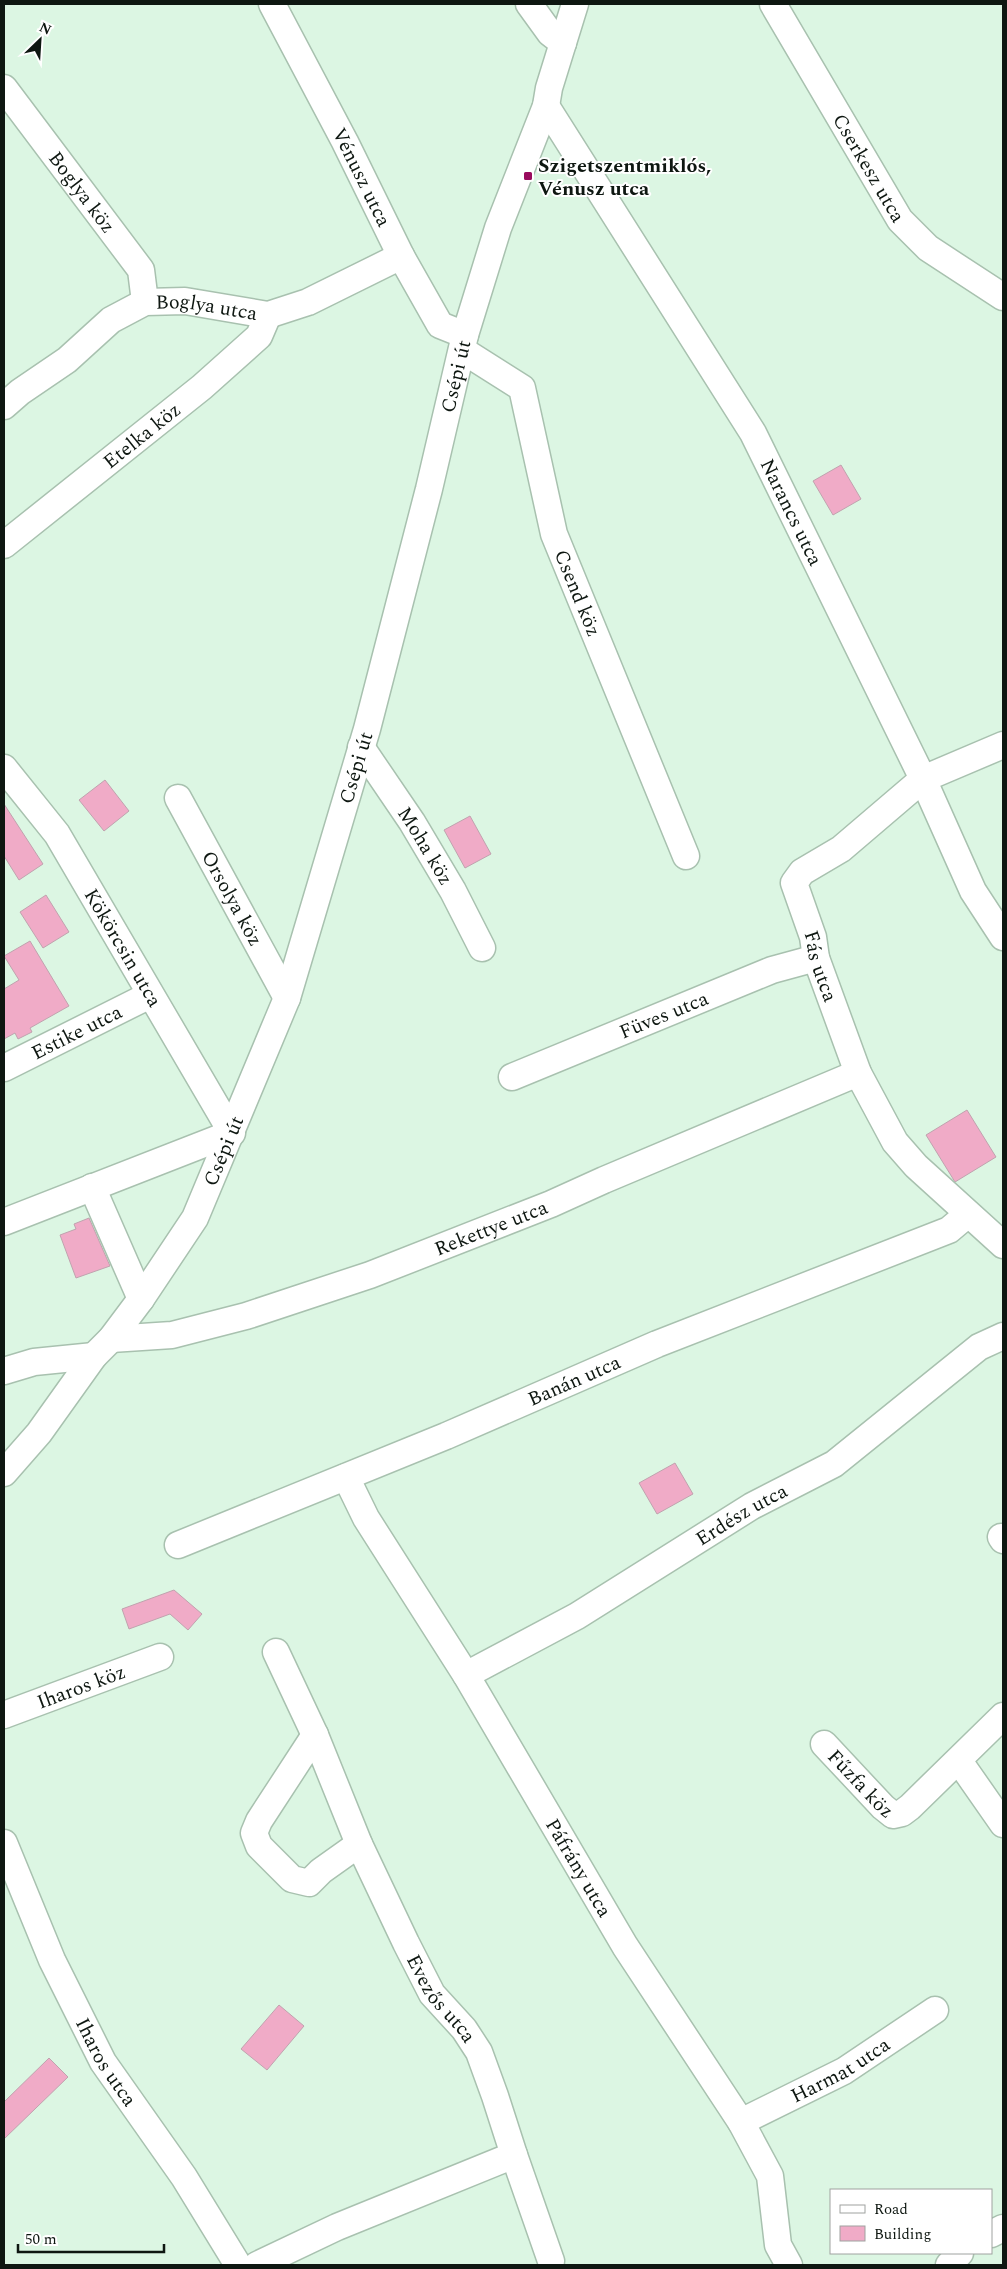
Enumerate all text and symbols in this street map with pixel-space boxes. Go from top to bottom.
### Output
north arrow [15,15,65,65]
text: N [36,17,55,41]
street label: Cserkesz utca [825,108,912,229]
street label: Vénusz utca [324,122,398,232]
street label: Boglya köz [40,145,122,240]
place label: Szigetszentmiklós, Vénusz utca [538,151,711,204]
marker: Szigetszentmiklós, Vénusz utca [522,170,534,182]
street label: Boglya utca [155,286,260,329]
street label: Csépi út [433,337,479,416]
street label: Etelka köz [97,395,188,477]
street label: Narancs utca [752,454,830,571]
street label: Csend köz [546,545,608,641]
street label: Csépi út [332,728,381,808]
street label: Moha köz [390,801,460,891]
street label: Orsolya köz [193,845,270,952]
street label: Kökörcsin utca [76,883,169,1013]
street label: Fás utca [796,926,845,1006]
street label: Füves utca [615,984,713,1047]
street label: Estike utca [26,997,128,1068]
street label: Csépi út [196,1111,252,1191]
street label: Rekettye utca [430,1193,553,1264]
street label: Banán utca [523,1348,626,1415]
street label: Erdész utca [690,1476,793,1554]
street label: Iharos köz [33,1657,130,1718]
street label: Fűzfa köz [820,1743,900,1826]
street label: Páfrány utca [537,1813,619,1923]
street label: Evezős utca [398,1949,483,2049]
street label: Iharos utca [67,2013,144,2113]
street label: Harmat utca [786,2030,897,2111]
legend [830,2189,992,2254]
text: Road [874,2198,908,2221]
scale bar [18,2222,164,2254]
text: Building [874,2223,931,2246]
text: 50 m [25,2228,57,2251]

